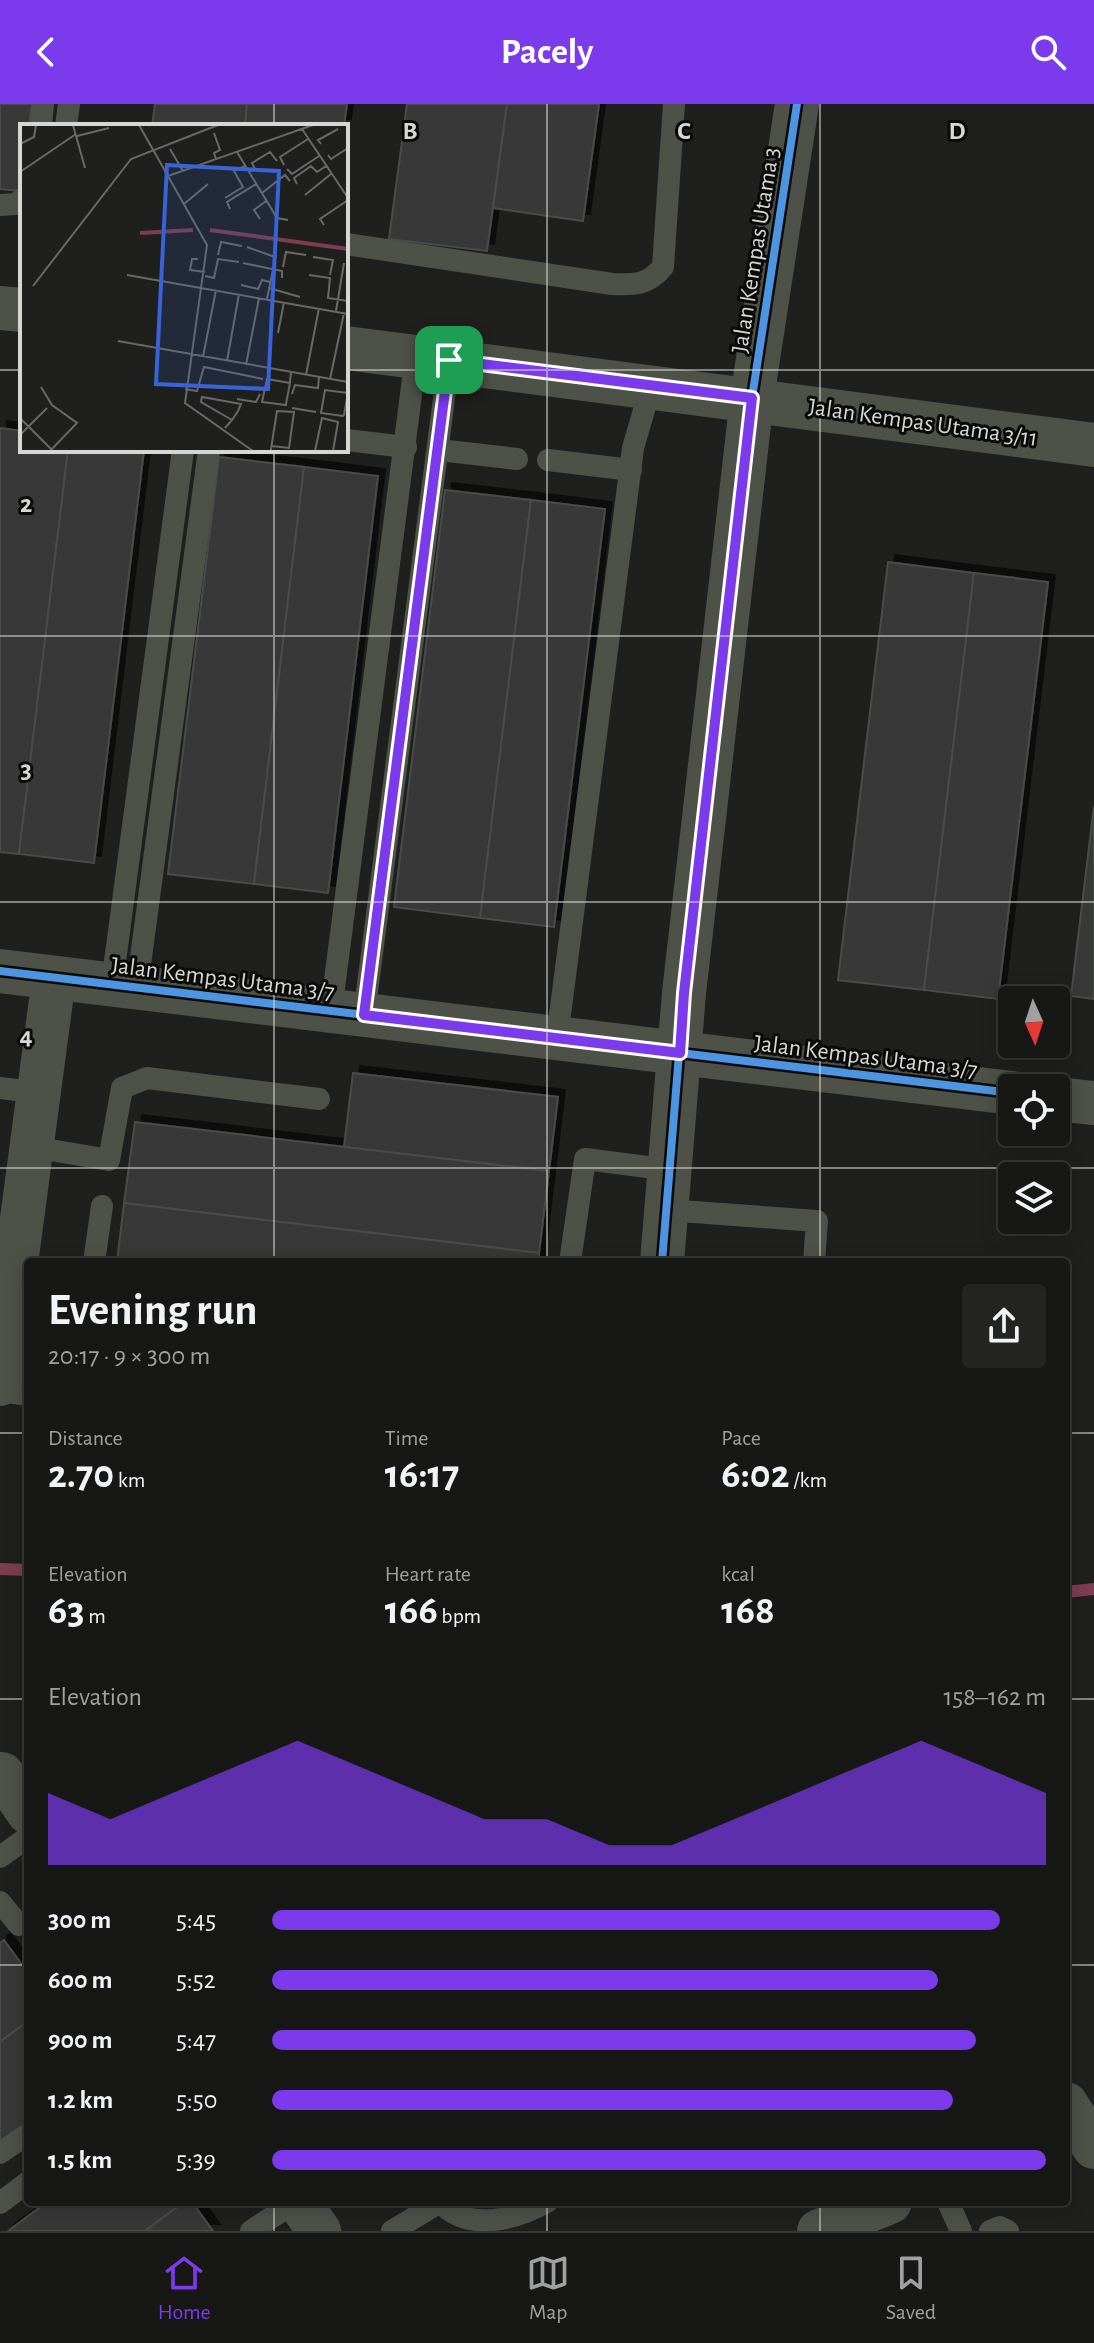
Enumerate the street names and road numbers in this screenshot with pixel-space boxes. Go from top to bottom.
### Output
street label: Jalan Kempas Utama 3 [728,146,784,355]
street label: Jalan Kempas Utama 3/11 [807,395,1039,451]
street label: Jalan Kempas Utama 3/7 [110,953,336,1005]
street label: Jalan Kempas Utama 3/7 [753,1031,979,1083]

